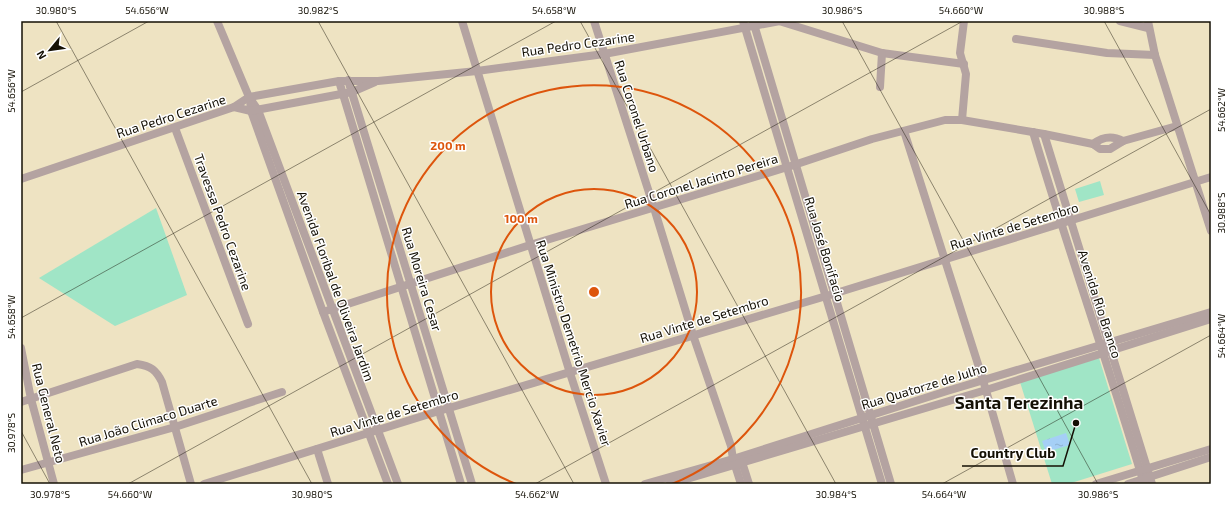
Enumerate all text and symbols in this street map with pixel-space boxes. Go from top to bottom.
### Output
text: 30.980°S [36,4,77,16]
text: 54.656°W [125,4,169,16]
text: 30.982°S [298,4,339,16]
text: 54.658°W [532,4,577,16]
text: 30.986°S [822,4,863,16]
text: 54.660°W [939,4,984,16]
text: 30.988°S [1084,4,1125,16]
street label: Rua Pedro Cezarine [520,28,636,60]
north arrow [30,30,70,70]
text: N [33,48,48,62]
street label: Rua Coronel Urbano [611,58,663,174]
text: 54.656°W [5,69,17,113]
text: 54.662°W [1215,88,1227,132]
street label: Rua Pedro Cezarine [114,91,228,141]
text: 200 m [430,138,466,152]
street label: Rua Coronel Jacinto Pereira [622,150,780,212]
street label: Travessa Pedro Cezarine [191,152,255,293]
street label: Avenida Floribal de Oliveira Jardim [294,189,378,383]
text: 30.988°S [1215,192,1227,233]
street label: Rua José Bonifacio [801,195,849,303]
street label: Rua Vinte de Setembro [948,199,1080,253]
text: 100 m [504,211,538,225]
street label: Rua Moreira Cesar [399,225,445,333]
street label: Rua Ministro Demetrio Mercio Xavier [533,238,615,448]
street label: Avenida Rio Branco [1075,248,1125,360]
centre of rings [587,285,601,299]
street label: Rua Vinte de Setembro [638,292,770,346]
text: 54.658°W [5,294,17,339]
text: 54.664°W [1215,313,1227,358]
street label: Rua Quatorze de Julho [859,359,989,413]
street label: Rua General Neto [29,361,69,465]
street label: Rua Vinte de Setembro [328,386,460,440]
street label: Rua João Climaco Duarte [77,392,219,450]
district label: Santa Terezinha [955,392,1083,412]
text: 30.978°S [5,413,17,453]
callout: Country Club [962,440,1063,466]
text: Country Club [970,444,1056,461]
text: 30.978°S [30,488,70,500]
text: 54.660°W [108,488,153,500]
text: 30.980°S [292,488,333,500]
text: 54.662°W [515,488,559,500]
text: 30.984°S [815,488,857,500]
text: 54.664°W [922,488,967,500]
text: 30.986°S [1078,488,1119,500]

